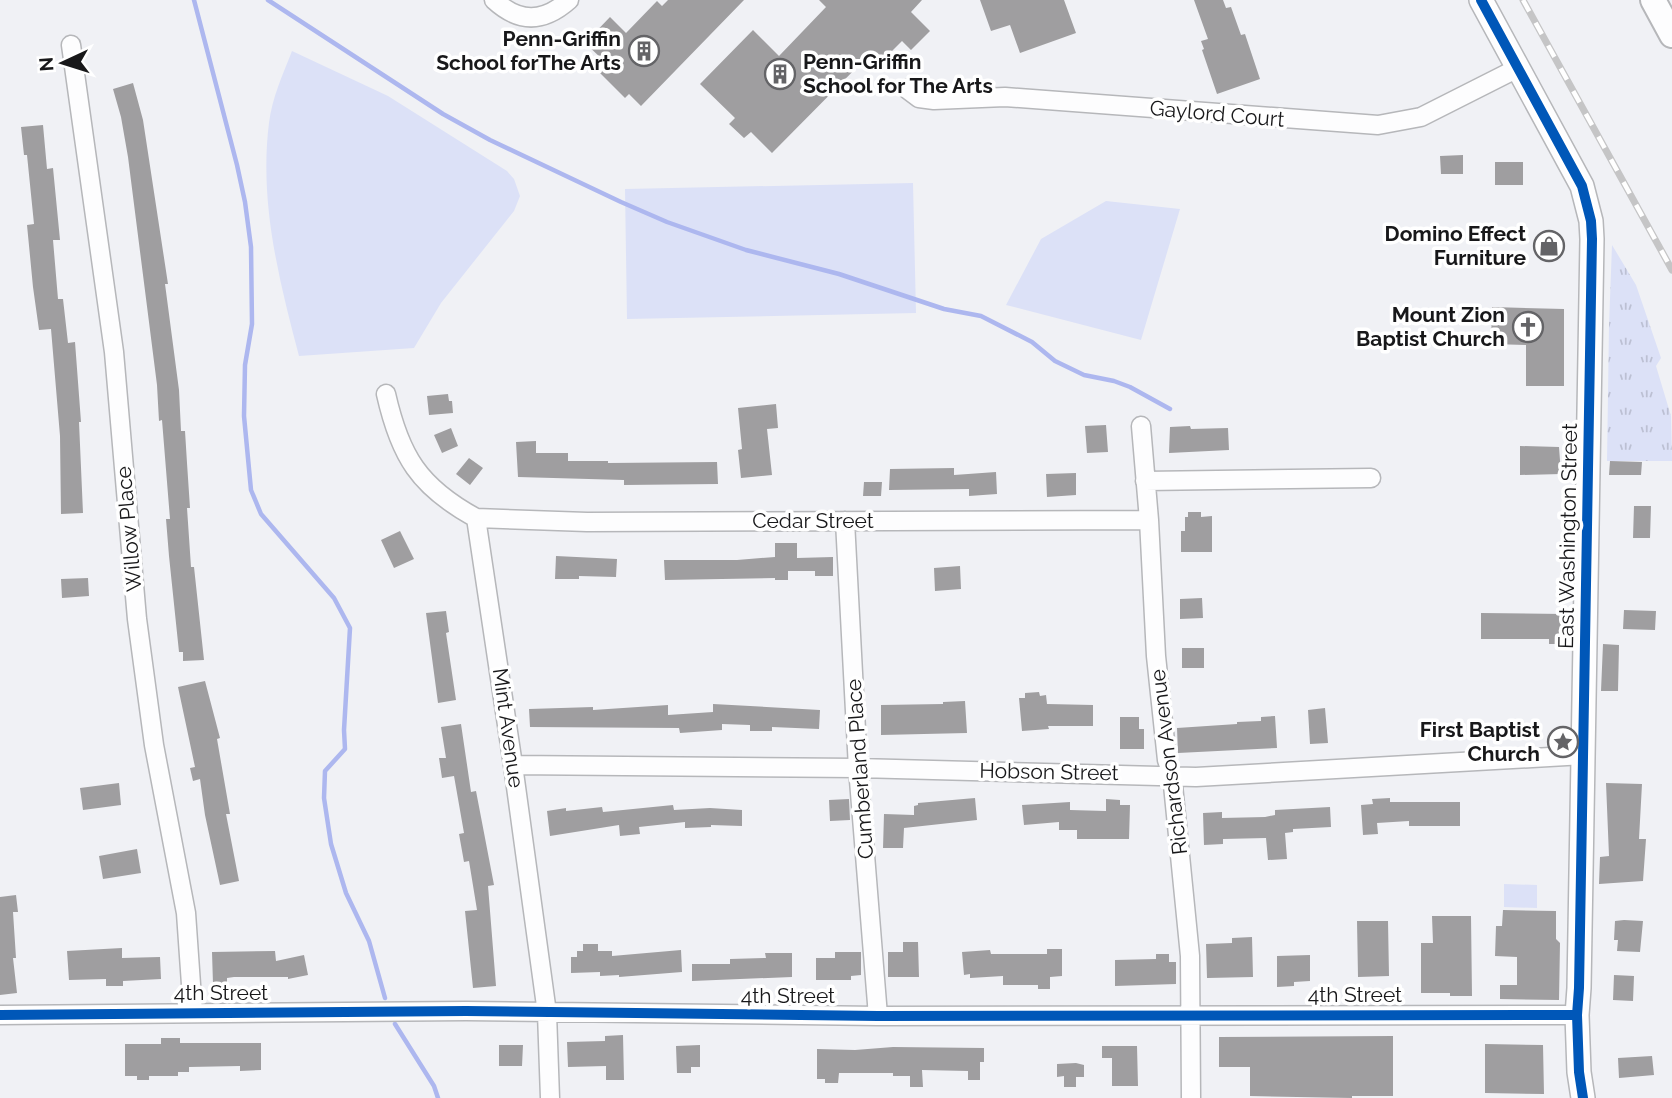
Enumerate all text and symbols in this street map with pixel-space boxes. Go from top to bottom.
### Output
place label: Penn-Griffin School forThe Arts [436,26,621,75]
north arrow [28,28,98,98]
building icon: Penn-Griffin School forThe Arts [627,34,661,68]
place label: Penn-Griffin School for The Arts [803,49,993,98]
text: N [35,56,58,72]
building icon: Penn-Griffin School for The Arts [763,57,797,91]
street label: Gaylord Court [1149,95,1285,132]
place label: Domino Effect Furniture [1385,221,1526,270]
shop icon: Domino Effect Furniture [1532,229,1566,263]
place label: Mount Zion Baptist Church [1356,302,1505,351]
church icon: Mount Zion Baptist Church [1511,310,1545,344]
street label: East Washington Street [1553,423,1582,649]
street label: Willow Place [111,465,146,593]
street label: Cedar Street [752,508,874,533]
street label: Mint Avenue [488,666,529,789]
street label: Richardson Avenue [1145,668,1192,856]
street label: Cumberland Place [841,678,878,860]
place label: First Baptist Church [1420,717,1540,766]
place icon: First Baptist Church [1546,725,1580,759]
street label: Hobson Street [979,758,1119,785]
street label: 4th Street [174,980,268,1005]
street label: 4th Street [1308,982,1402,1007]
street label: 4th Street [741,983,835,1008]

